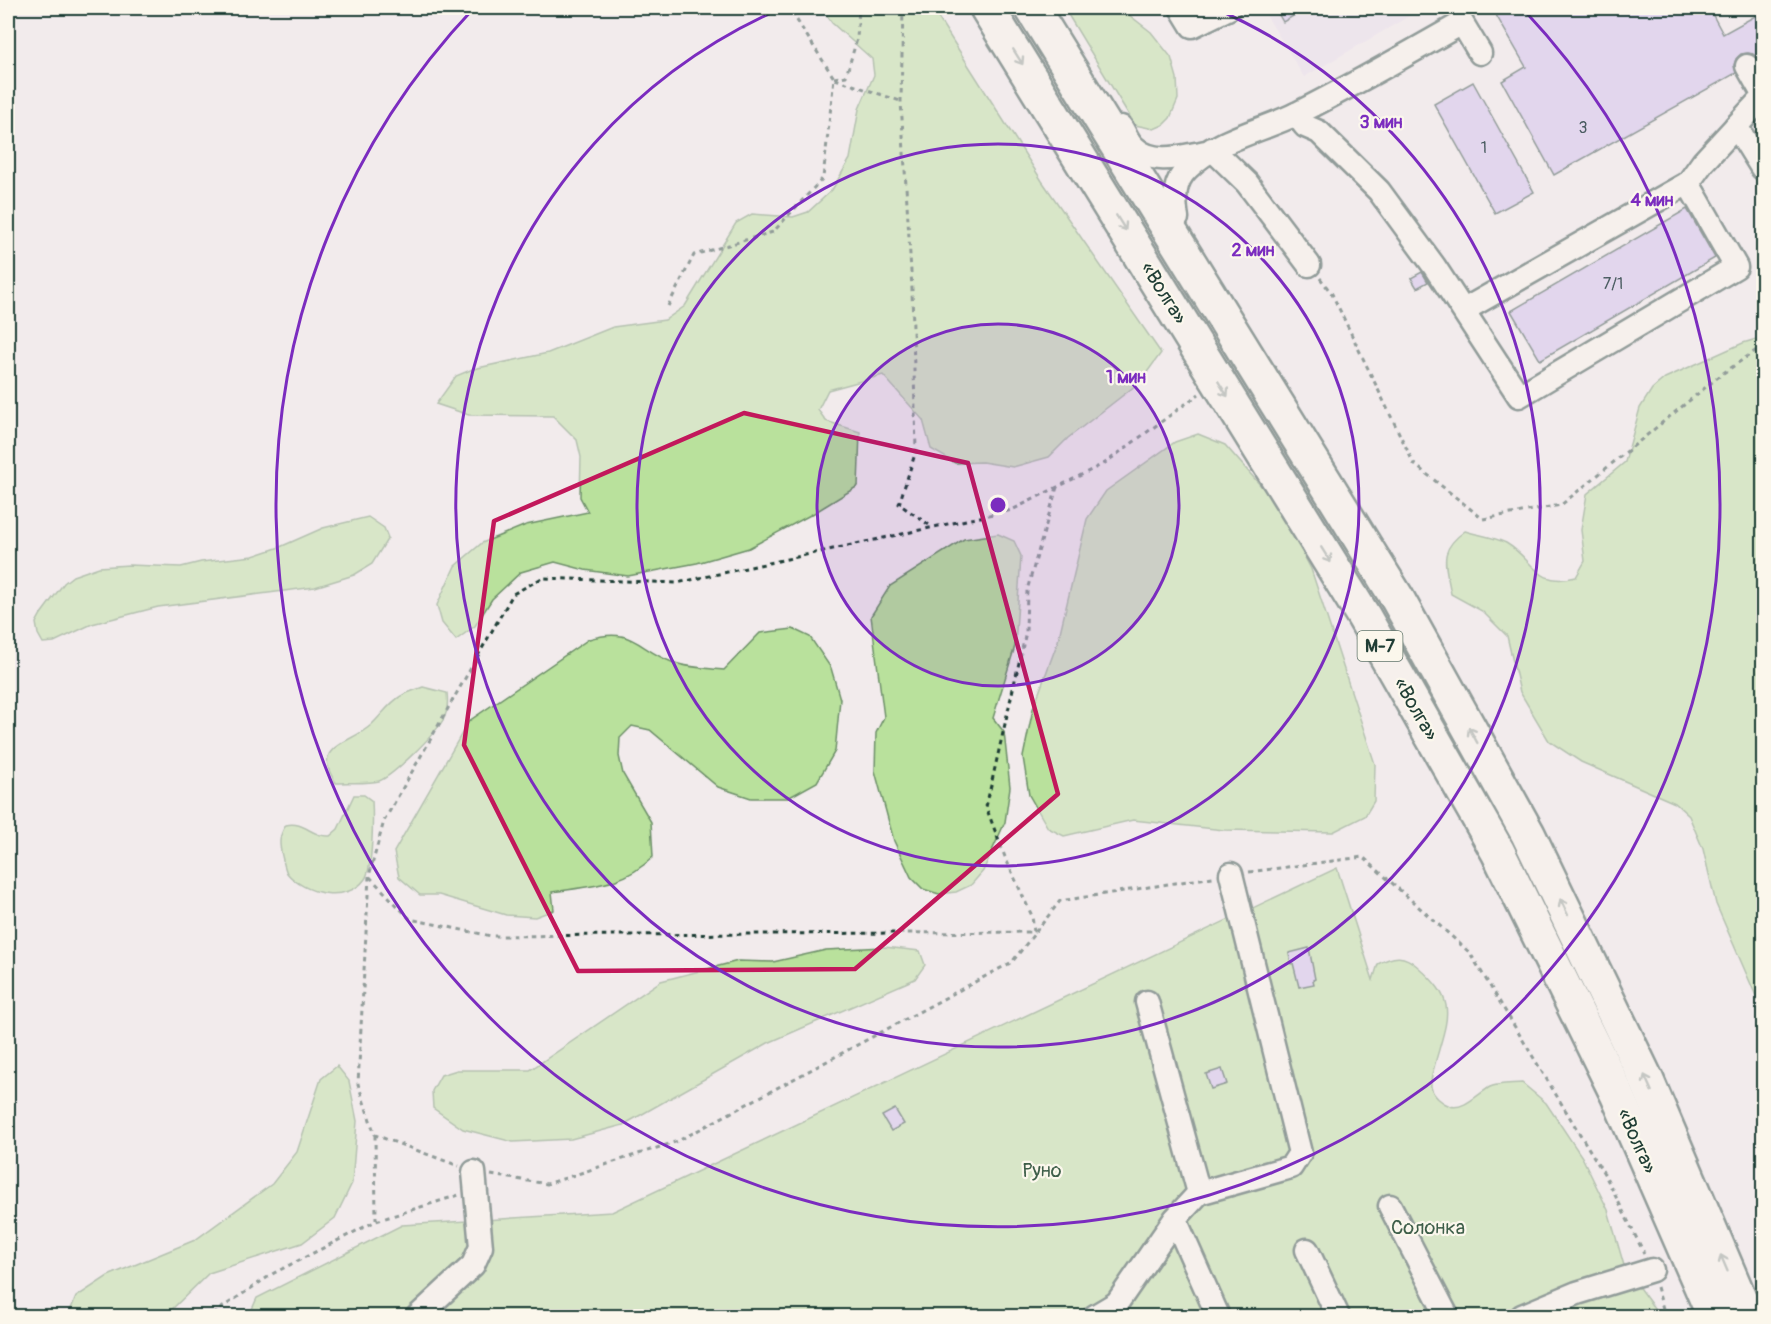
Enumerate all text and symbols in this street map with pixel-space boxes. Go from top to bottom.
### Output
one-way arrow [1013,48,1025,65]
text: 3 мин [1360,111,1402,134]
house number: 3 [1579,118,1588,138]
house number: 1 [1481,138,1487,158]
text: 4 мин [1630,189,1674,212]
one-way arrow [1115,214,1127,231]
text: 2 мин [1232,239,1274,262]
street label: «Волга» [1135,257,1193,329]
house number: 7/1 [1603,274,1623,294]
text: 1 мин [1106,366,1146,389]
one-way arrow [1218,380,1230,397]
centre of rings [988,495,1008,515]
one-way arrow [1320,546,1332,563]
road number: М-7 [1358,631,1402,661]
street label: «Волга» [1388,673,1444,745]
one-way arrow [1467,726,1478,744]
one-way arrow [1557,899,1569,917]
one-way arrow [1642,1075,1653,1093]
street label: «Волга» [1612,1104,1662,1178]
park label: Руно [1022,1158,1062,1183]
park label: Солонка [1391,1215,1465,1240]
one-way arrow [1718,1254,1729,1272]

